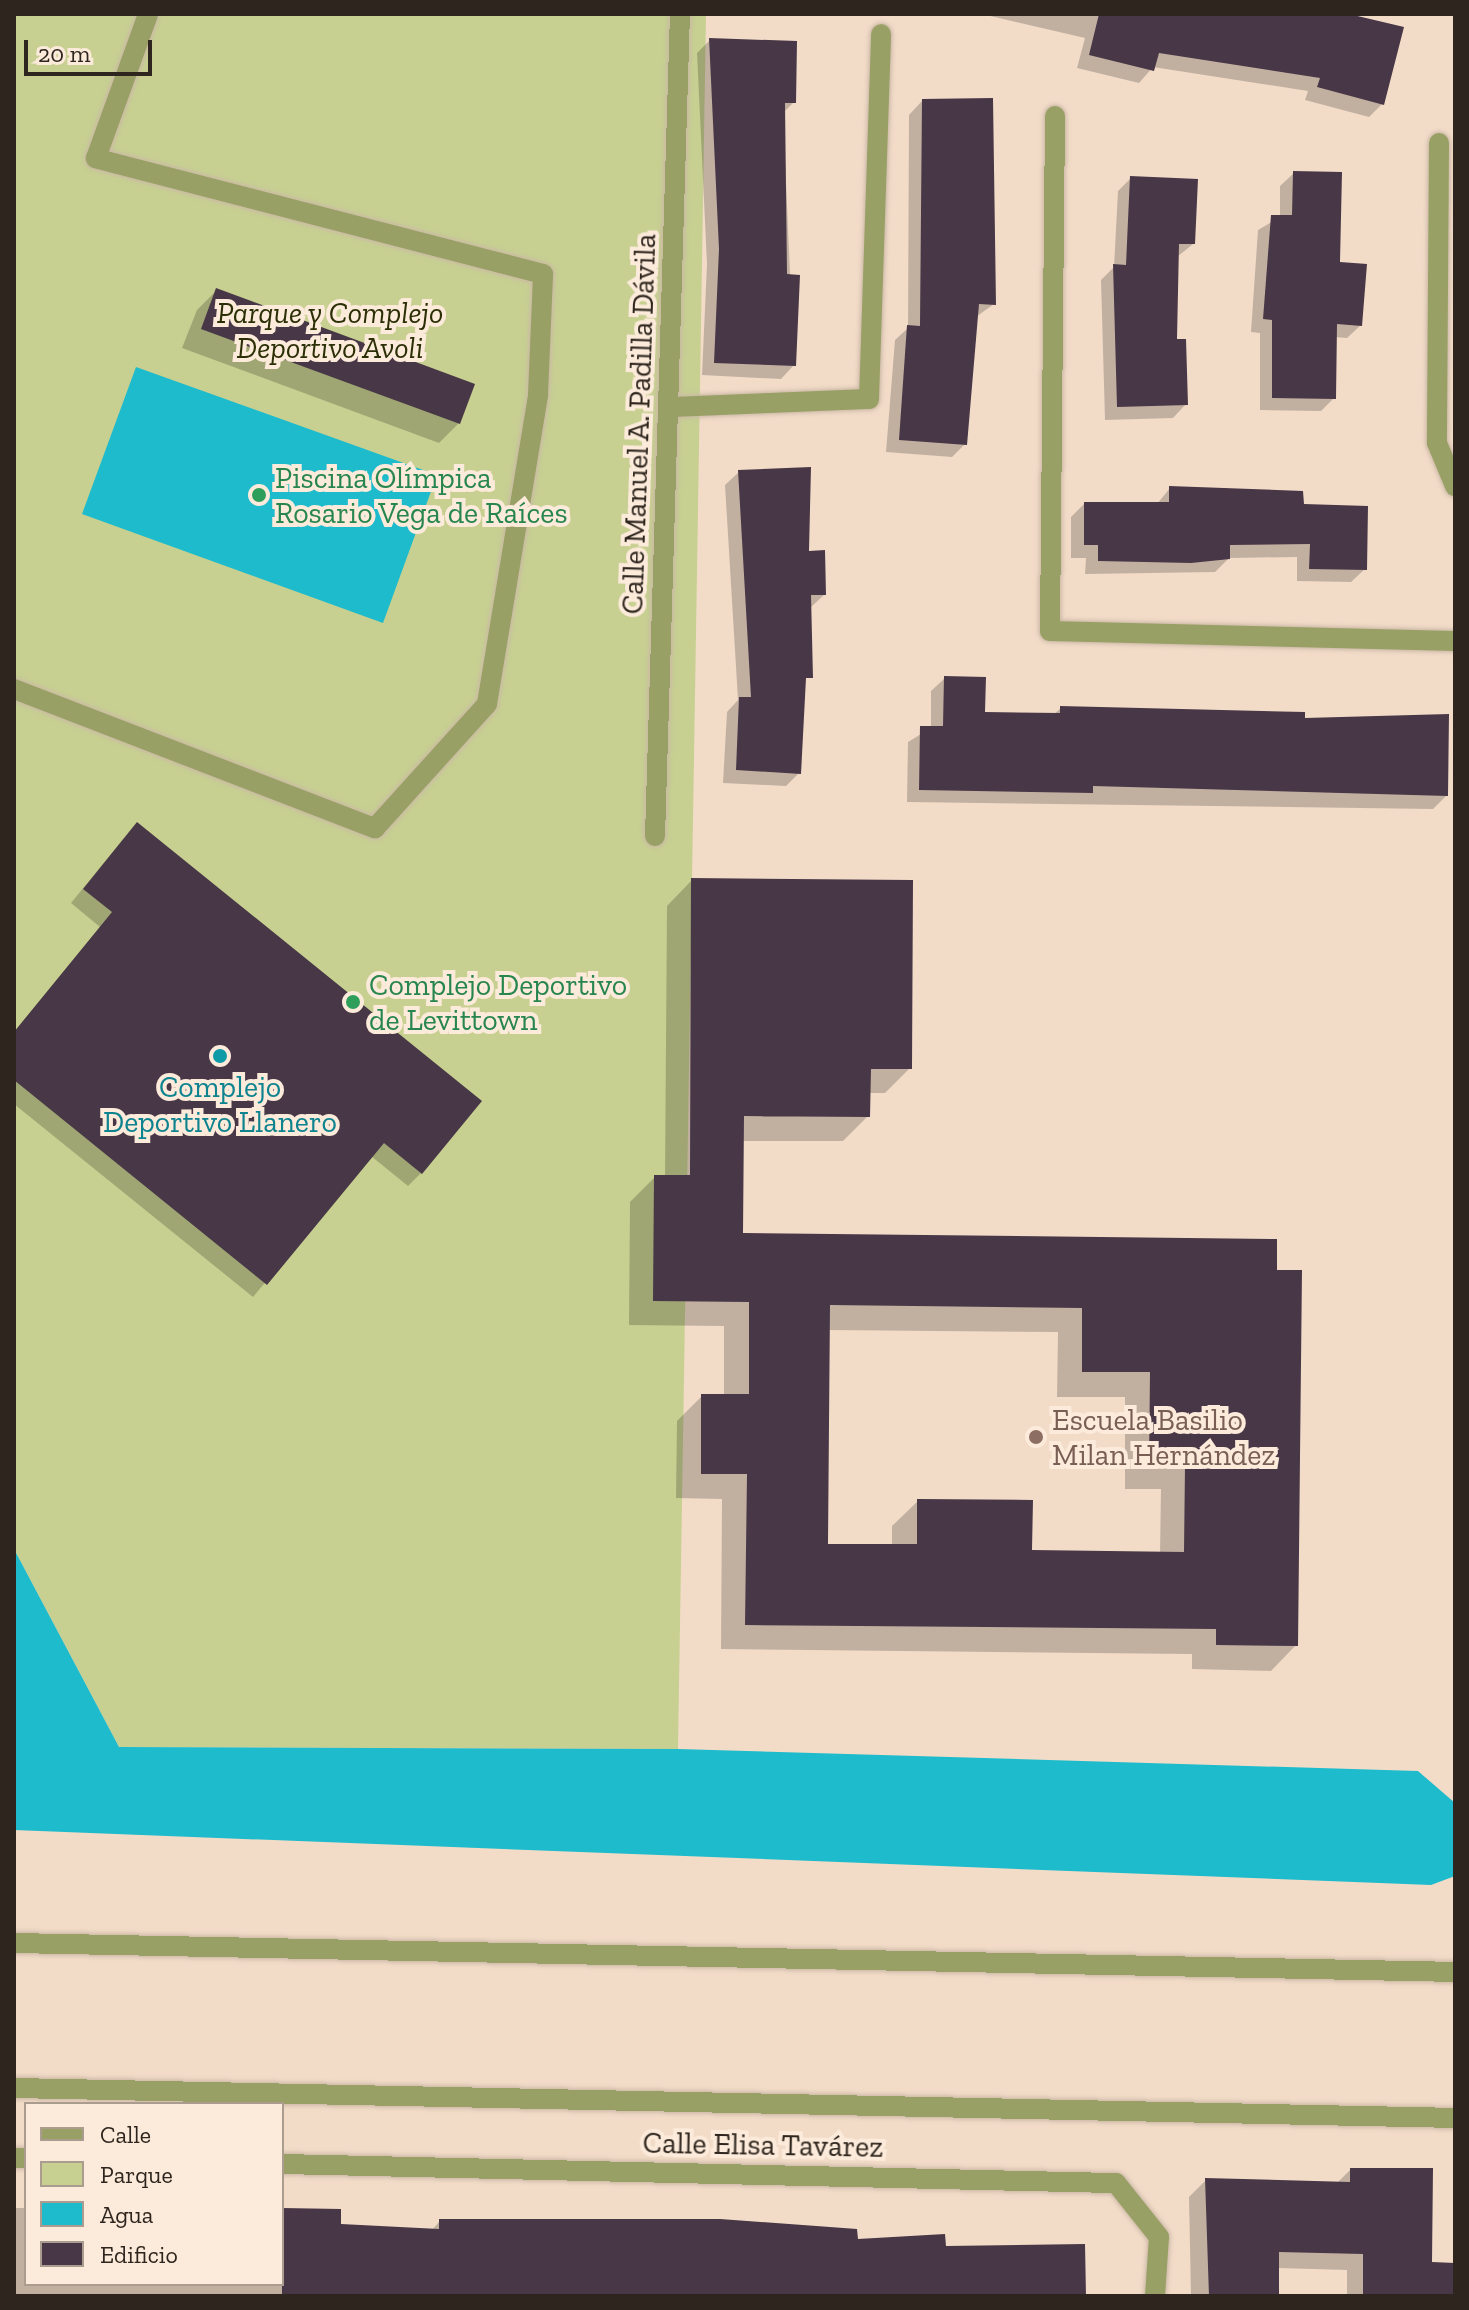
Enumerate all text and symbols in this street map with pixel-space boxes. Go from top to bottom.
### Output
scale bar [28,24,156,74]
text: 20 m [38,39,90,68]
street label: Calle Manuel A. Padilla Dávila [614,233,664,615]
park label: Parque y Complejo Deportivo Avoli [216,295,444,366]
place label: Piscina Olímpica Rosario Vega de Raíces [275,460,569,530]
marker: Piscina Olímpica Rosario Vega de Raíces [250,486,268,504]
place label: Complejo Deportivo de Levittown [369,967,627,1038]
marker: Complejo Deportivo de Levittown [344,993,362,1011]
marker: Complejo Deportivo Llanero [211,1047,229,1065]
place label: Complejo Deportivo Llanero [103,1069,337,1140]
place label: Escuela Basilio Milan Hernández [1052,1402,1275,1472]
marker: Escuela Basilio Milan Hernández [1027,1428,1045,1446]
legend [24,2102,284,2286]
text: Calle [100,2120,151,2149]
street label: Calle Elisa Tavárez [642,2125,884,2165]
text: Parque [100,2160,173,2189]
text: Agua [100,2200,153,2229]
text: Edificio [100,2240,178,2269]

